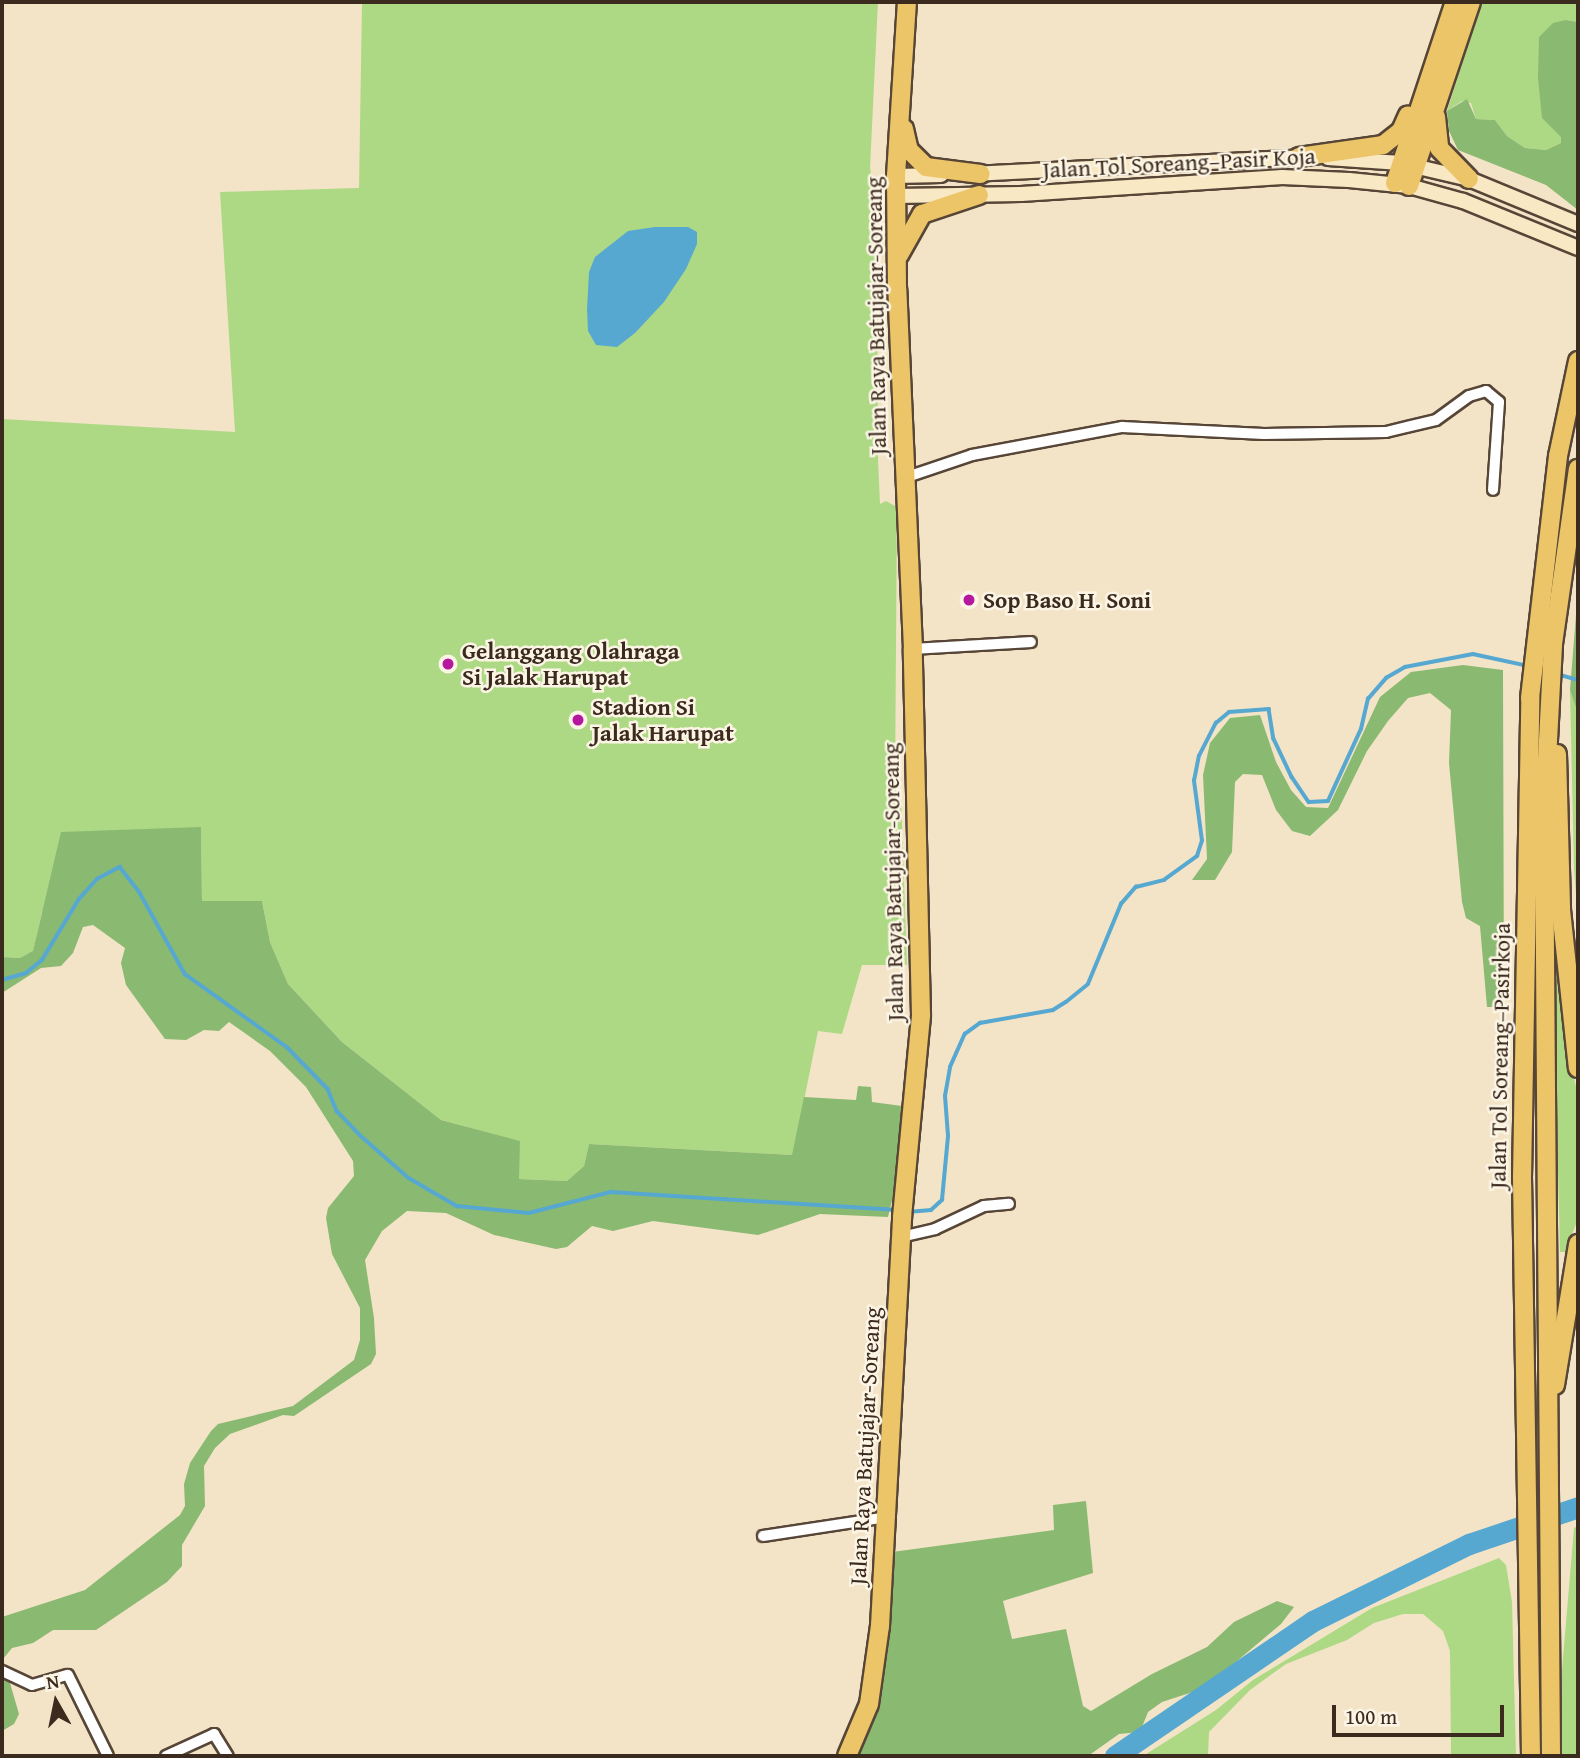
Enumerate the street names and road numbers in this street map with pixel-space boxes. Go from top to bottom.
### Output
street label: Jalan Tol Soreang–Pasir Koja [1042,142,1316,184]
street label: Jalan Raya Batujajar-Soreang [860,176,892,456]
street label: Jalan Raya Batujajar-Soreang [877,742,909,1022]
street label: Jalan Tol Soreang–Pasirkoja [1484,923,1516,1189]
street label: Jalan Raya Batujajar-Soreang [844,1306,886,1586]

